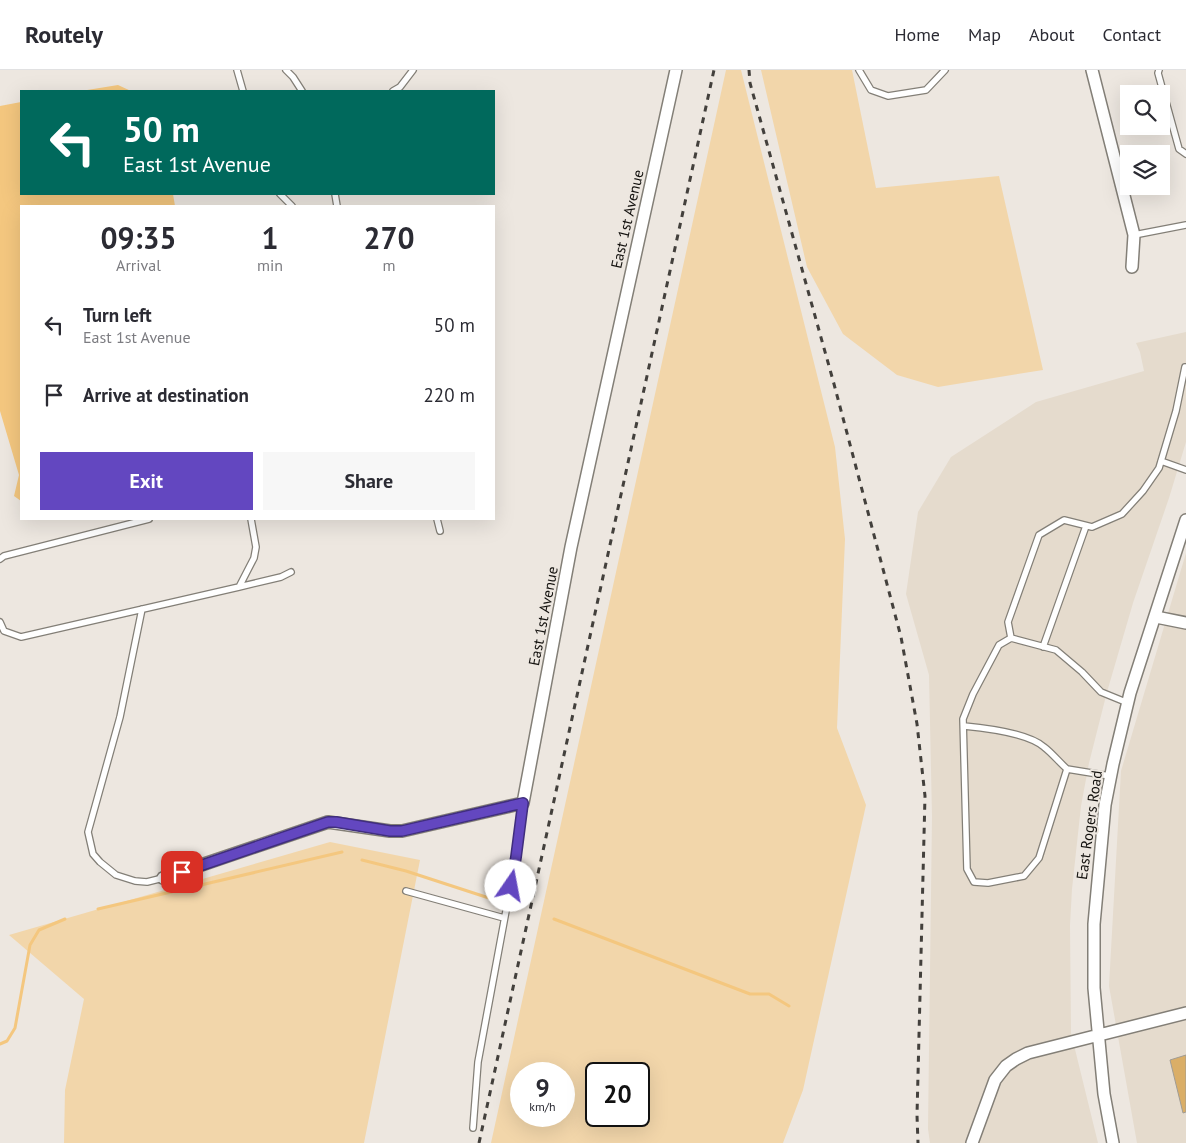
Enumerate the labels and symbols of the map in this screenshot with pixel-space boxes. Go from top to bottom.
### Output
street label: East 1st Avenue [606,168,648,270]
street label: East 1st Avenue [524,565,562,667]
street label: East Rogers Road [1072,769,1106,881]
pin [161,851,203,893]
position arrow [484,859,536,911]
speed limit sign: 20 [585,1062,650,1127]

